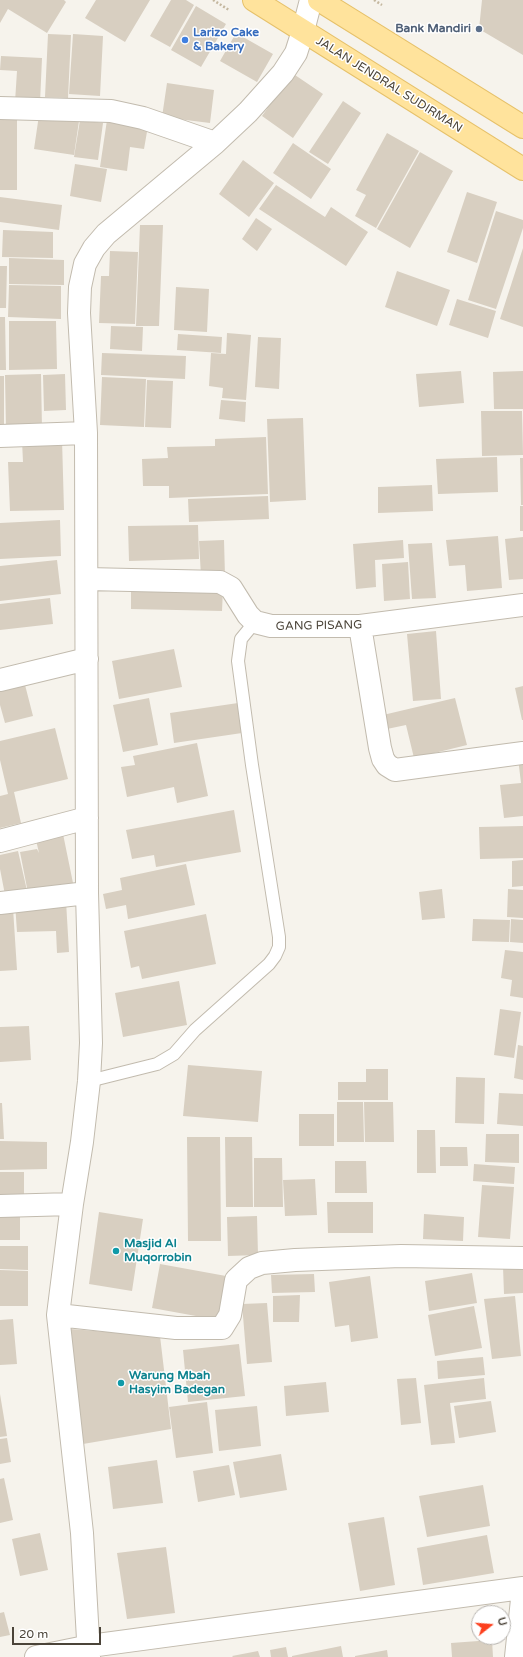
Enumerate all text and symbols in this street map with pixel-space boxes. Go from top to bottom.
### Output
place label: Bank Mandiri [395,22,471,36]
marker: Bank Mandiri [474,24,484,34]
place label: Larizo Cake & Bakery [193,26,259,54]
street label: JALAN JENDRAL SUDIRMAN [313,34,465,136]
marker: Larizo Cake & Bakery [180,35,190,45]
street label: GANG PISANG [276,618,362,634]
place label: Masjid Al Muqorrobin [124,1237,192,1265]
marker: Masjid Al Muqorrobin [111,1246,121,1256]
place label: Warung Mbah Hasyim Badegan [129,1369,225,1397]
marker: Warung Mbah Hasyim Badegan [116,1378,126,1388]
north arrow [471,1605,511,1645]
text: U [495,1616,509,1628]
scale bar [14,1619,103,1645]
text: 20 m [19,1627,48,1641]

